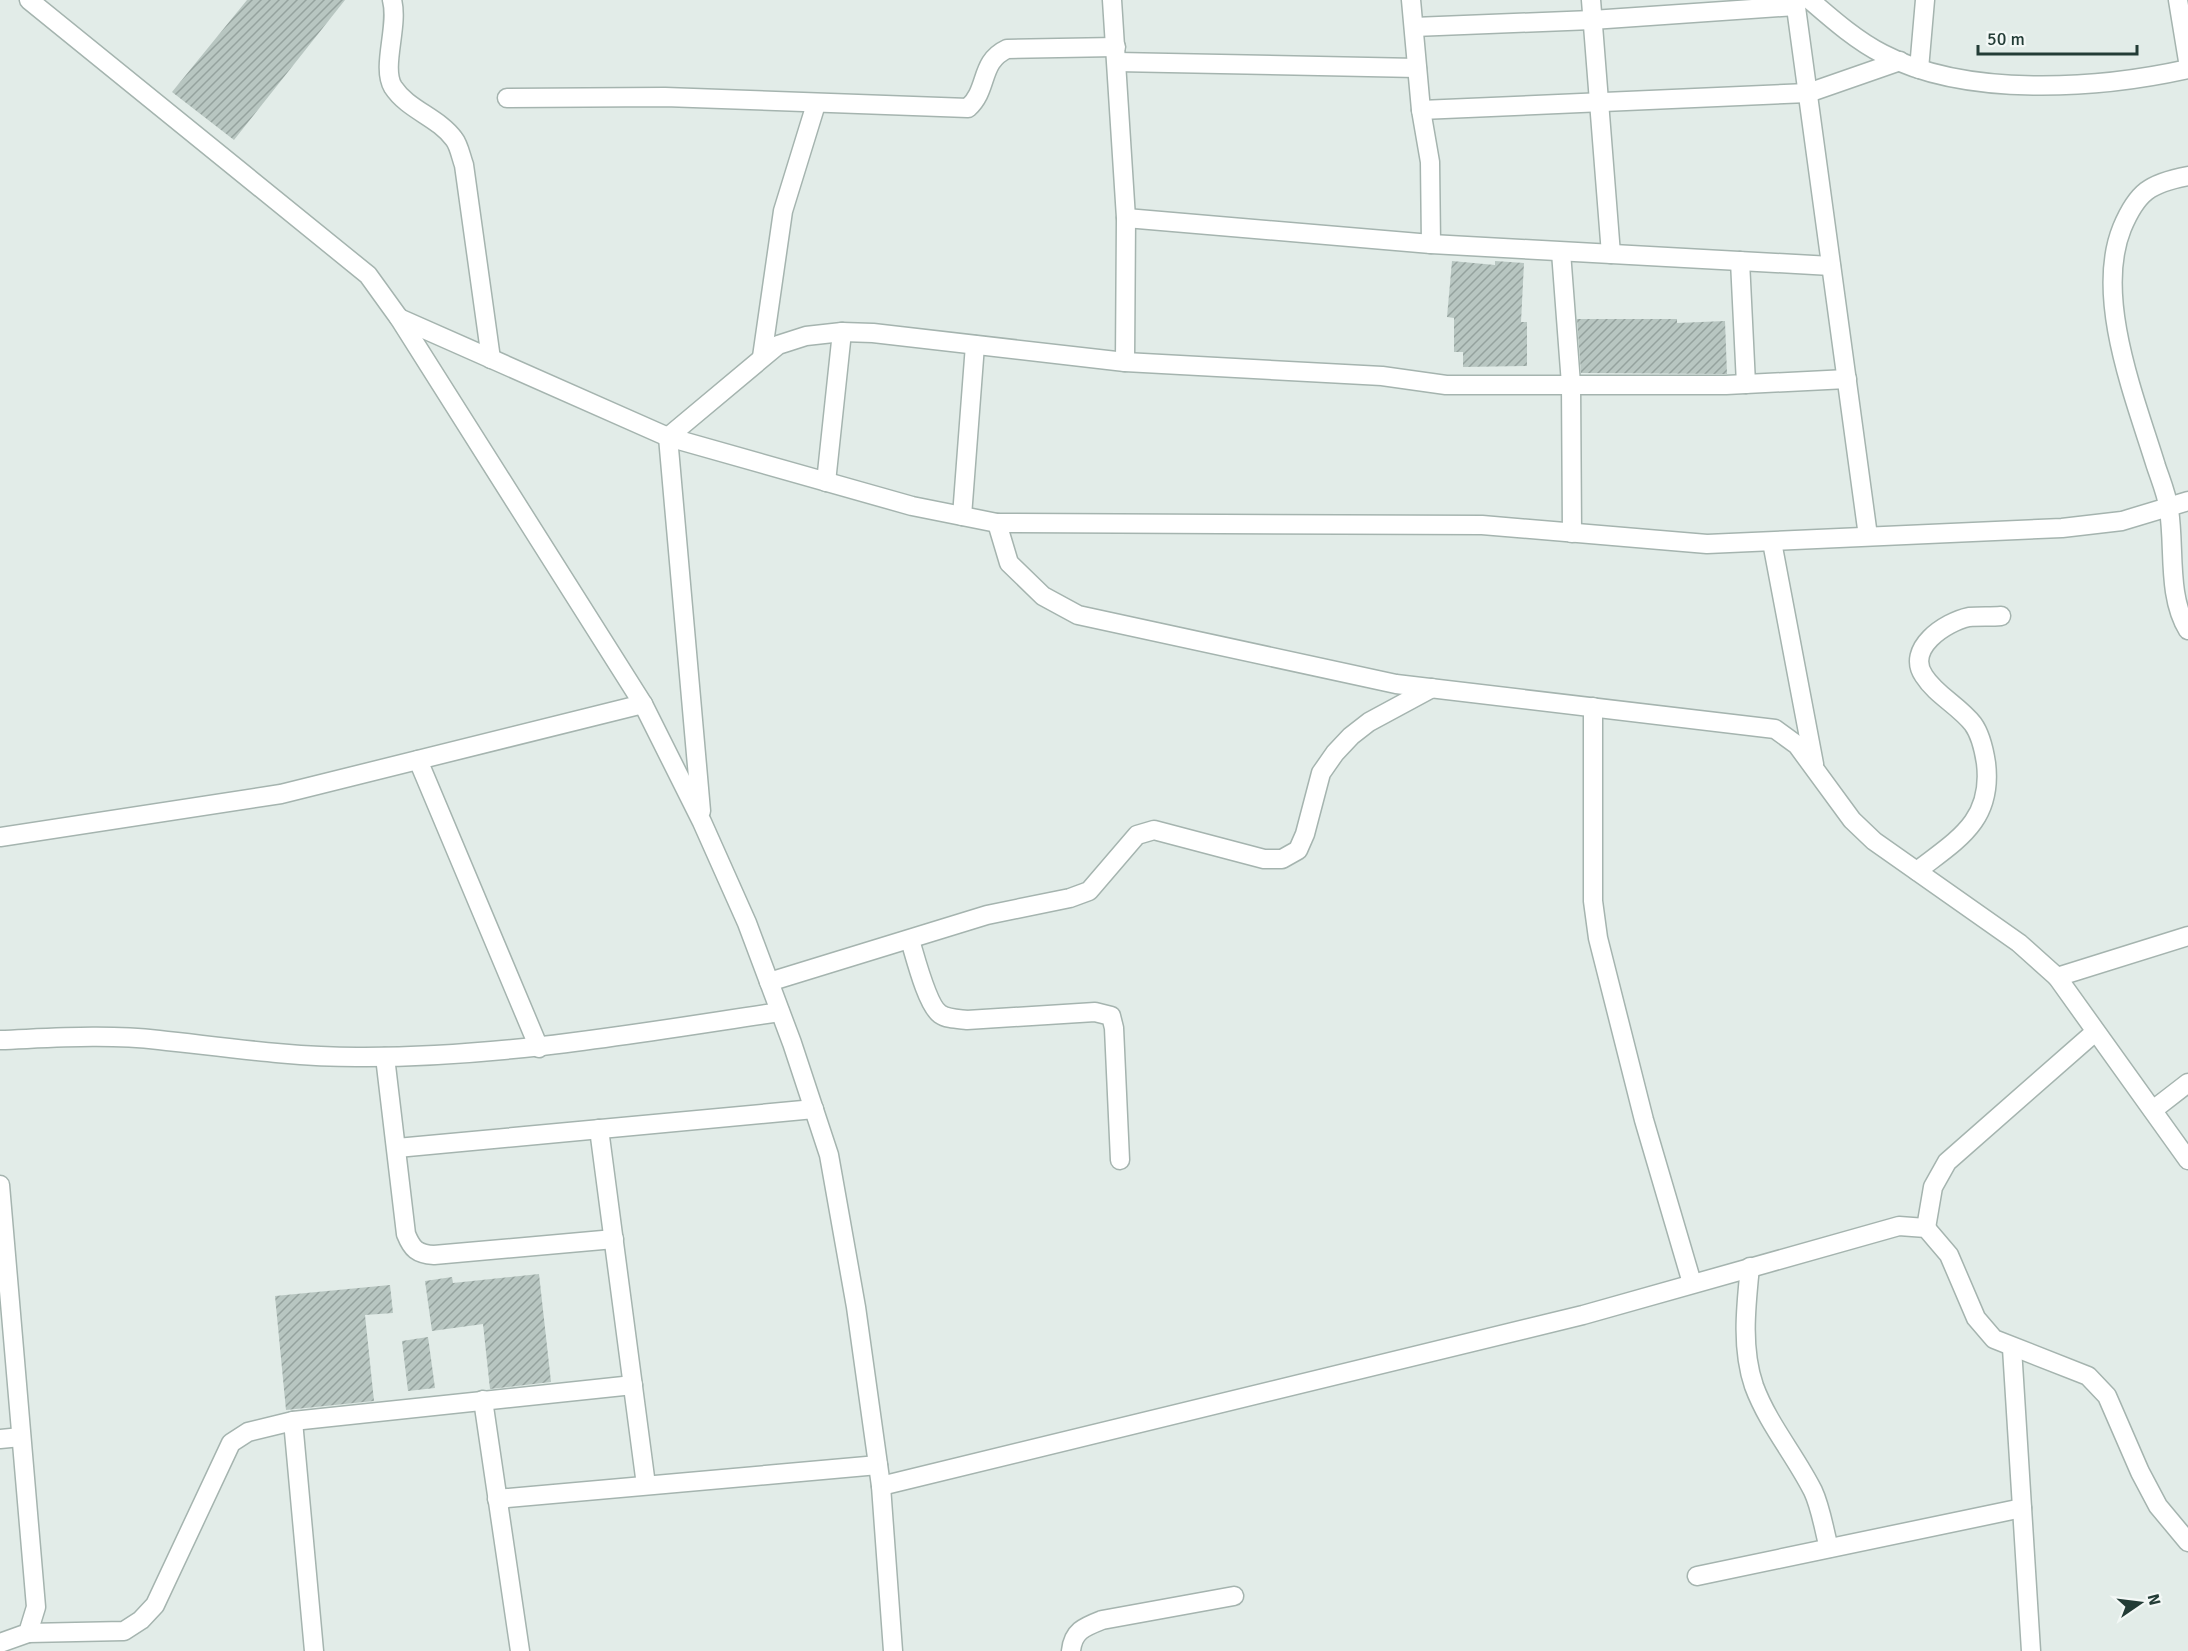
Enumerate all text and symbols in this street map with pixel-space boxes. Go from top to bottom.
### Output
scale bar [1978,18,2137,56]
text: 50 m [1987,28,2025,50]
north arrow [2110,1573,2170,1633]
text: N [2143,1592,2165,1607]

